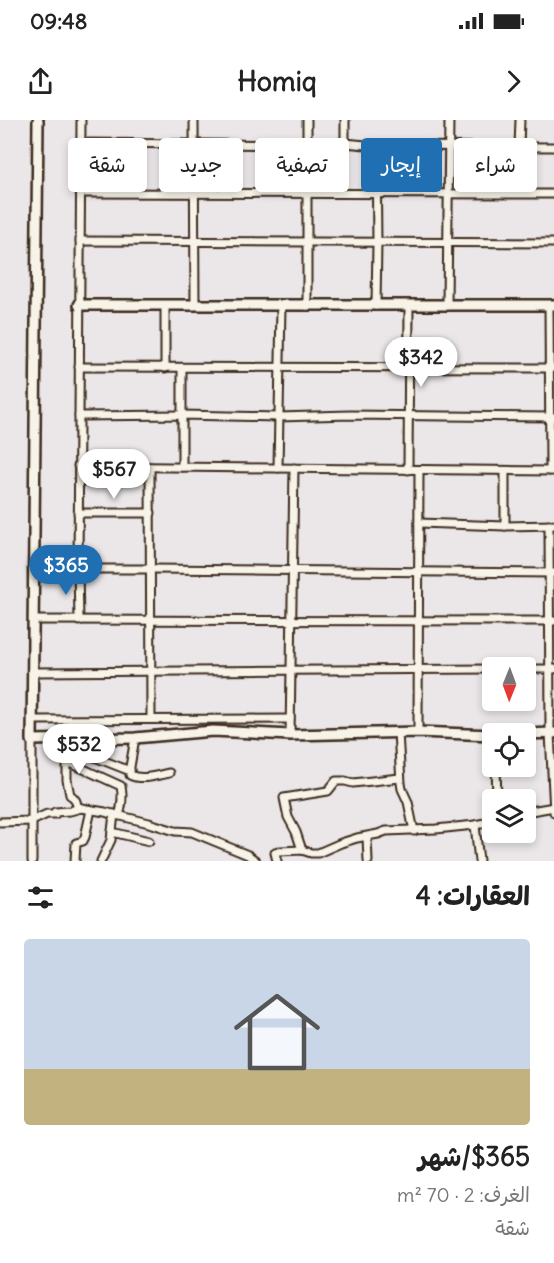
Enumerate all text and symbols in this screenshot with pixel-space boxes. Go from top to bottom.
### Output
text: 09:48 [30,7,88,35]
text: Homiq [237,64,317,98]
icon: share [24,65,57,98]
icon: forward [497,65,530,98]
chip: شقة [68,138,147,192]
chip: جديد [159,138,243,192]
chip: تصفية [255,138,349,192]
chip: إيجار [361,138,442,192]
chip: شراء [454,138,537,192]
pin: $342 [385,337,457,388]
text: $342 [399,344,443,369]
pin: $567 [78,449,150,500]
text: $567 [92,456,136,481]
pin: $365 [30,545,102,596]
text: $365 [43,552,89,577]
north arrow [482,657,536,711]
map controls [482,657,536,843]
button: locate [482,723,536,777]
pin: $532 [43,724,115,775]
text: $532 [57,731,101,756]
button: layers [482,789,536,843]
text: العقارات: 4 [416,879,530,912]
icon: filters [24,881,57,914]
icon: home [223,978,331,1086]
text: $365/شهر [418,1140,530,1173]
text: الغرف: 2 · 70 m² [397,1182,530,1207]
text: شقة [495,1215,530,1240]

